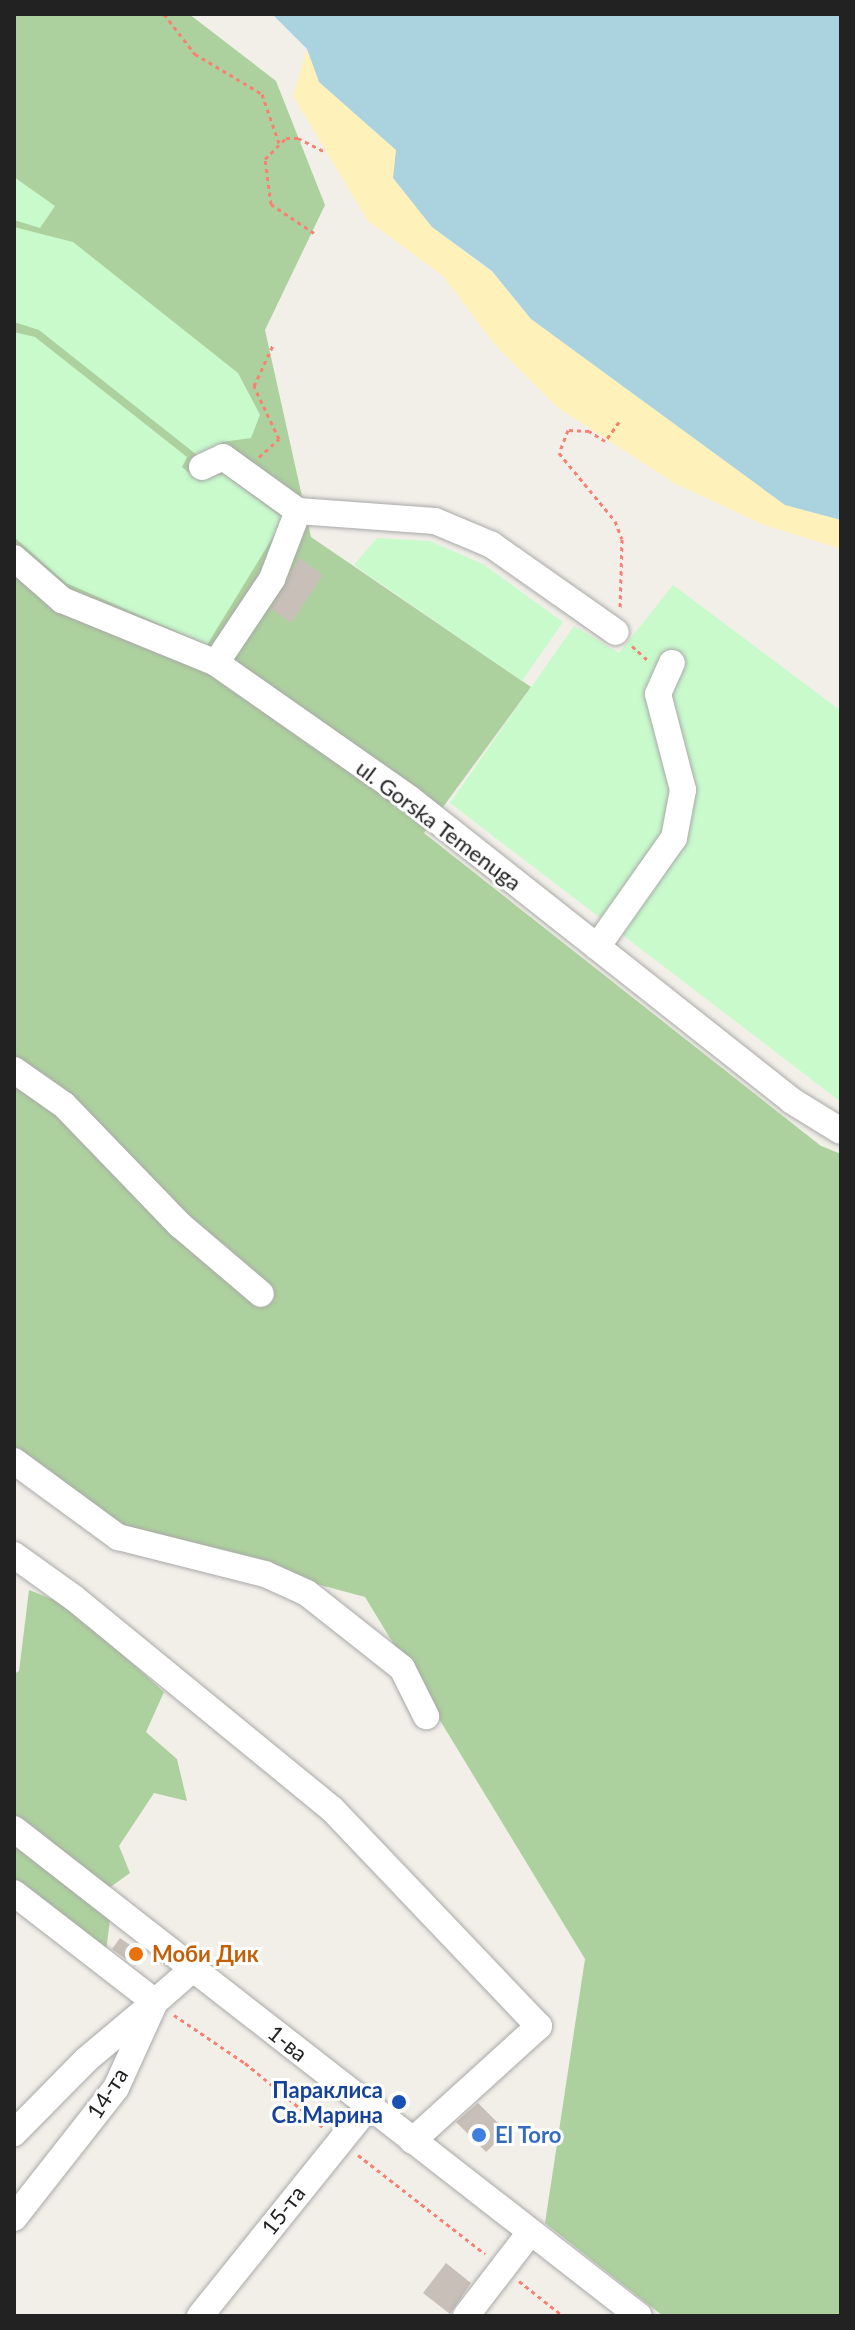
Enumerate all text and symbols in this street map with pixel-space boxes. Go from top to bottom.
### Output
street label: ul. Gorska Temenuga [351,754,527,896]
place label: Моби Дик [152,1941,259,1967]
marker: Моби Дик [127,1945,145,1963]
street label: 1-ва [263,2019,313,2067]
street label: 14-та [81,2063,133,2123]
place label: Параклиса Св.Марина [272,2076,383,2128]
marker: Параклиса Св.Марина [390,2093,408,2111]
place label: El Toro [495,2122,562,2148]
marker: El Toro [470,2126,488,2144]
street label: 15-та [256,2180,310,2240]

